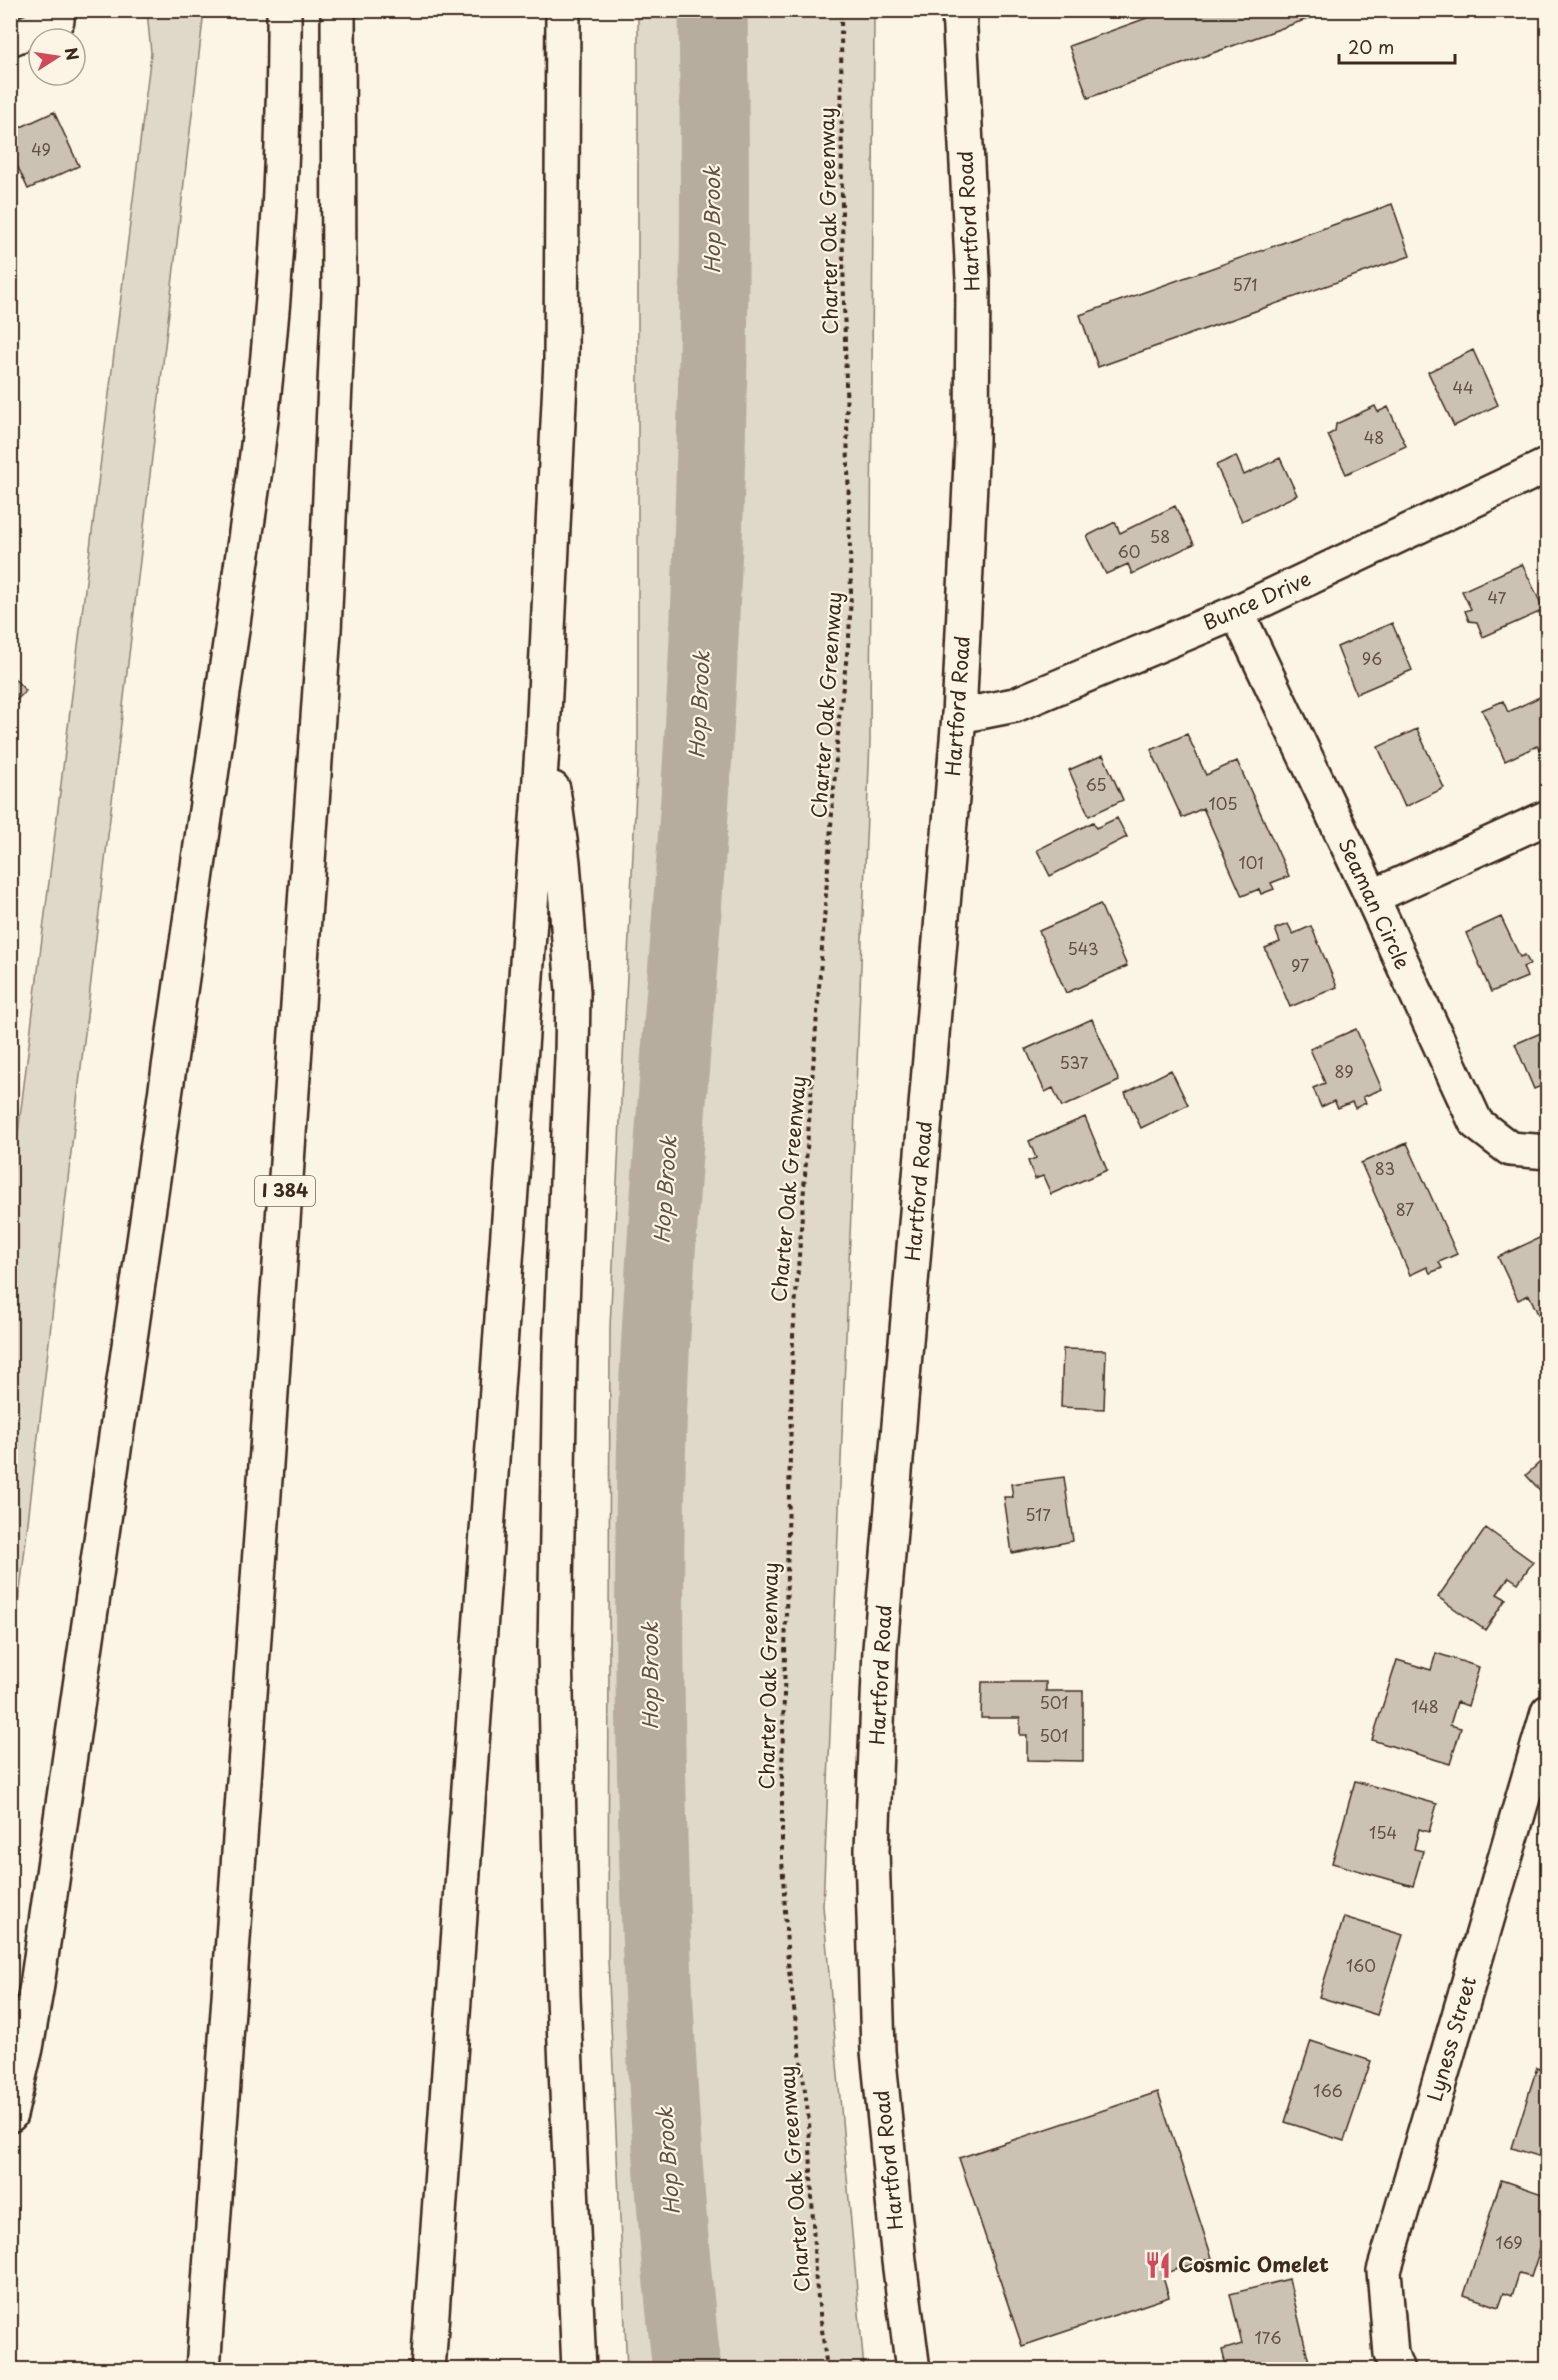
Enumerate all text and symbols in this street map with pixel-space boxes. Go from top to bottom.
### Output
north arrow [27,27,87,87]
scale bar [1339,27,1454,65]
text: 20 m [1348,33,1394,60]
text: N [60,45,86,62]
street label: Charter Oak Greenway [811,107,845,335]
house number: 49 [31,137,51,161]
street label: Hartford Road [949,150,987,292]
water label: Hop Brook [695,165,727,274]
house number: 571 [1232,272,1258,296]
house number: 44 [1452,375,1474,399]
house number: 48 [1364,425,1384,449]
house number: 58 [1150,524,1170,548]
house number: 60 [1118,539,1140,563]
street label: Bunce Drive [1198,563,1315,637]
house number: 47 [1488,585,1507,609]
street label: Charter Oak Greenway [803,591,849,819]
street label: Hartford Road [937,635,977,777]
house number: 96 [1362,646,1382,670]
water label: Hop Brook [679,649,717,759]
house number: 65 [1085,772,1107,796]
house number: 105 [1208,791,1238,815]
street label: Seaman Circle [1331,833,1418,974]
house number: 101 [1239,850,1263,874]
house number: 543 [1067,936,1099,960]
house number: 97 [1291,953,1309,977]
house number: 537 [1060,1050,1089,1074]
house number: 89 [1334,1059,1354,1083]
street label: Charter Oak Greenway [763,1074,813,1303]
street label: Hartford Road [897,1120,939,1262]
water label: Hop Brook [644,1134,684,1245]
house number: 83 [1375,1156,1395,1180]
road number: I 384 [255,1176,315,1206]
house number: 87 [1396,1197,1414,1221]
house number: 517 [1025,1502,1051,1526]
street label: Charter Oak Greenway [751,1562,785,1790]
street label: Hartford Road [861,1604,899,1746]
water label: Hop Brook [633,1621,665,1730]
house number: 501 [1039,1690,1069,1714]
house number: 148 [1411,1694,1439,1718]
house number: 501 [1039,1723,1069,1747]
house number: 154 [1369,1820,1397,1844]
house number: 160 [1346,1953,1376,1977]
street label: Lyness Street [1419,1973,1483,2105]
street label: Charter Oak Greenway [771,2065,817,2293]
house number: 166 [1313,2078,1343,2102]
street label: Hartford Road [866,2089,910,2232]
water label: Hop Brook [647,2105,687,2216]
house number: 169 [1495,2230,1523,2254]
place label: Cosmic Omelet [1178,2249,1329,2279]
restaurant icon: Cosmic Omelet [1143,2250,1173,2280]
house number: 176 [1255,2325,1281,2349]

